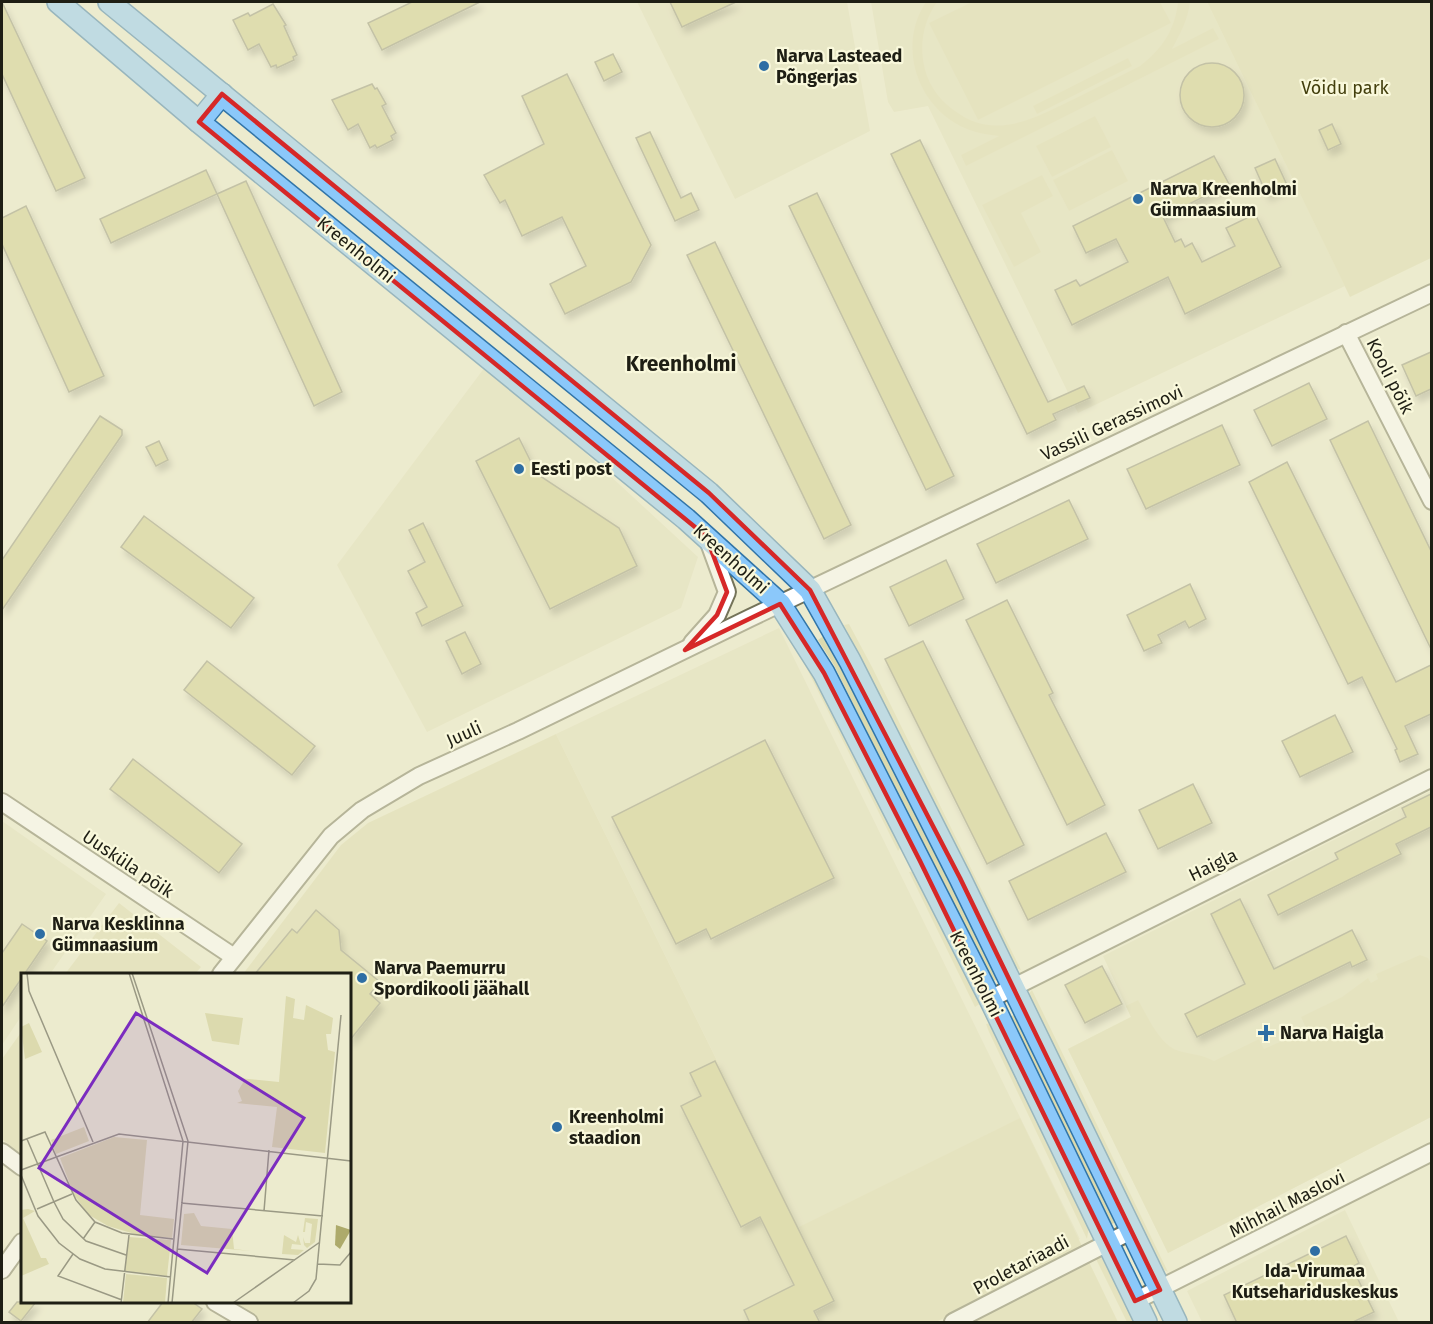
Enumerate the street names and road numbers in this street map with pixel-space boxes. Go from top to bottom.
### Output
street label: Kreenholmi [313,212,399,288]
street label: Kooli põik [1362,334,1419,418]
street label: Vassili Gerassimovi [1037,380,1187,466]
street label: Kreenholmi [689,519,773,599]
street label: Juuli [443,716,485,752]
street label: Uusküla põik [78,825,179,903]
street label: Haigla [1185,844,1241,886]
street label: Kreenholmi [945,927,1007,1021]
street label: Mihhail Maslovi [1226,1165,1348,1243]
street label: Proletariaadi [969,1231,1073,1299]

